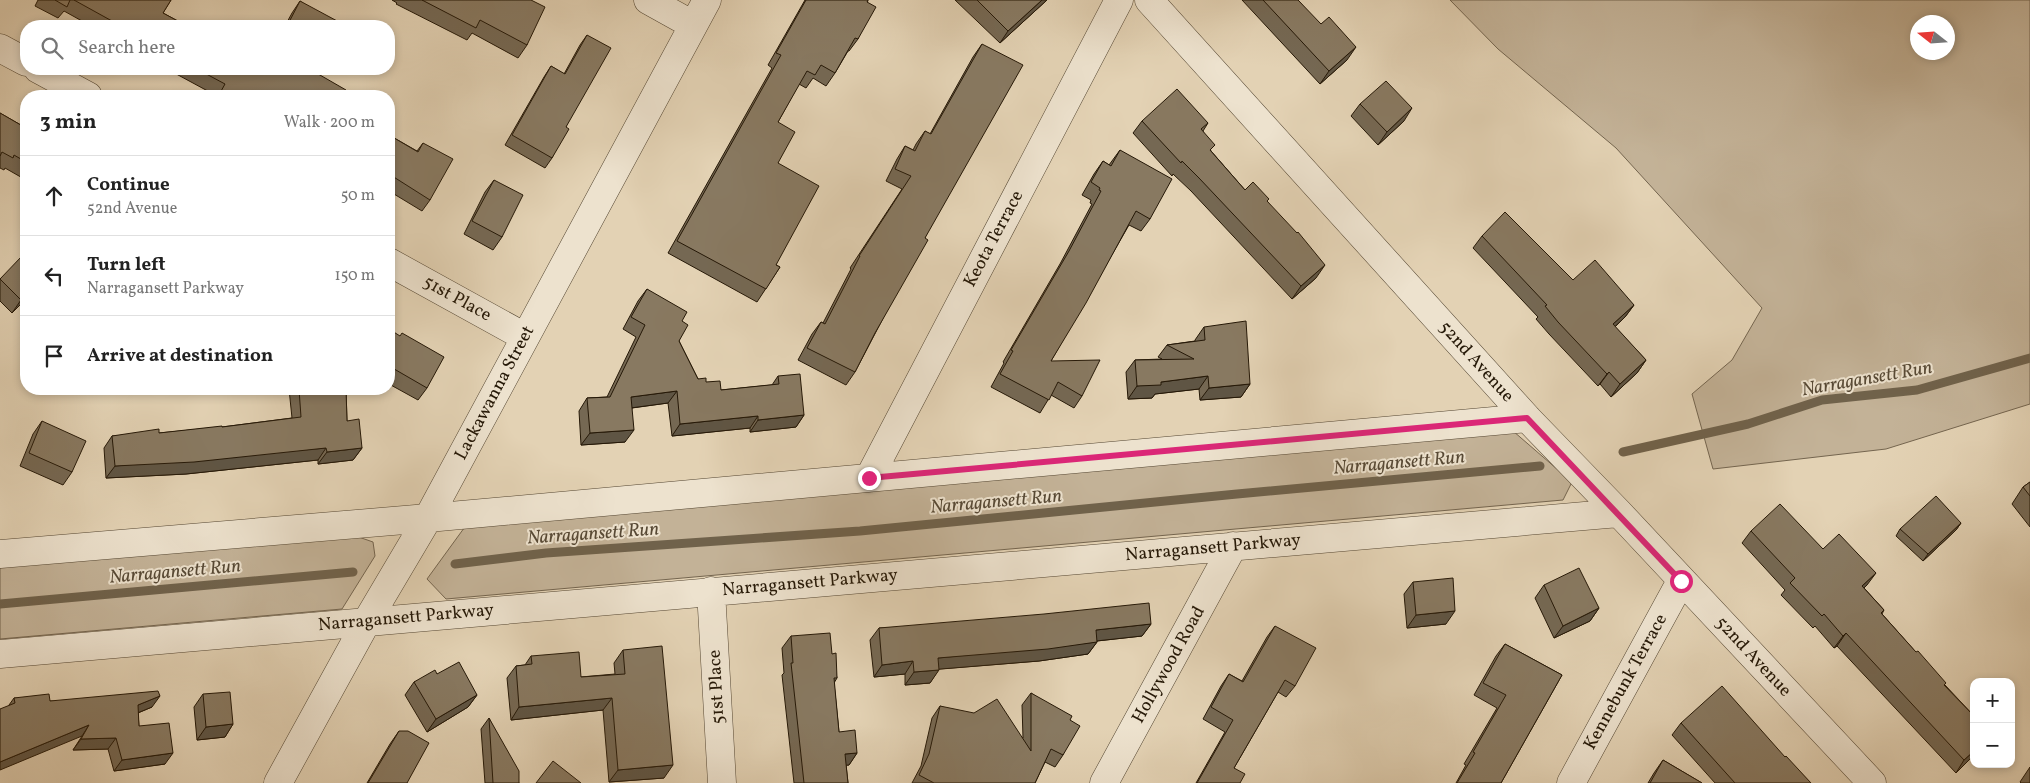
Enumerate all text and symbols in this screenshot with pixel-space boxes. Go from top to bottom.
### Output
north arrow [1910,15,1955,60]
search box [20,20,395,75]
icon: search [38,34,66,62]
text: Search here [78,35,175,61]
text: 3 min [40,108,96,137]
text: Walk · 200 m [284,112,375,134]
text: Continue [87,172,170,198]
icon: ahead [40,182,68,210]
text: 50 m [341,185,375,207]
street label: Keota Terrace [958,186,1030,292]
text: 52nd Avenue [87,198,177,220]
text: Turn left [87,252,166,278]
icon: left [40,262,68,290]
text: 150 m [334,265,375,287]
street label: 51st Place [418,270,496,328]
text: Narragansett Parkway [87,278,244,300]
street label: 52nd Avenue [1433,316,1519,408]
street label: Lackawanna Street [449,321,541,465]
icon: arrive [40,342,68,370]
text: Arrive at destination [87,343,273,369]
water label: Narragansett Run [1800,355,1934,403]
water label: Narragansett Run [1332,444,1466,482]
route end [858,467,881,490]
water label: Narragansett Run [929,483,1063,521]
water label: Narragansett Run [526,516,660,552]
street label: Narragansett Parkway [1124,528,1302,568]
water label: Narragansett Run [108,553,242,591]
street label: Narragansett Parkway [721,563,899,603]
route start [1670,570,1693,593]
street label: Narragansett Parkway [317,598,495,638]
street label: Hollywood Road [1126,602,1212,728]
street label: Kennebunk Terrace [1578,609,1674,755]
street label: 52nd Avenue [1709,611,1797,703]
street label: 51st Place [703,649,731,725]
map controls [1970,678,2015,768]
button: + [1970,678,2015,723]
button: − [1970,723,2015,768]

